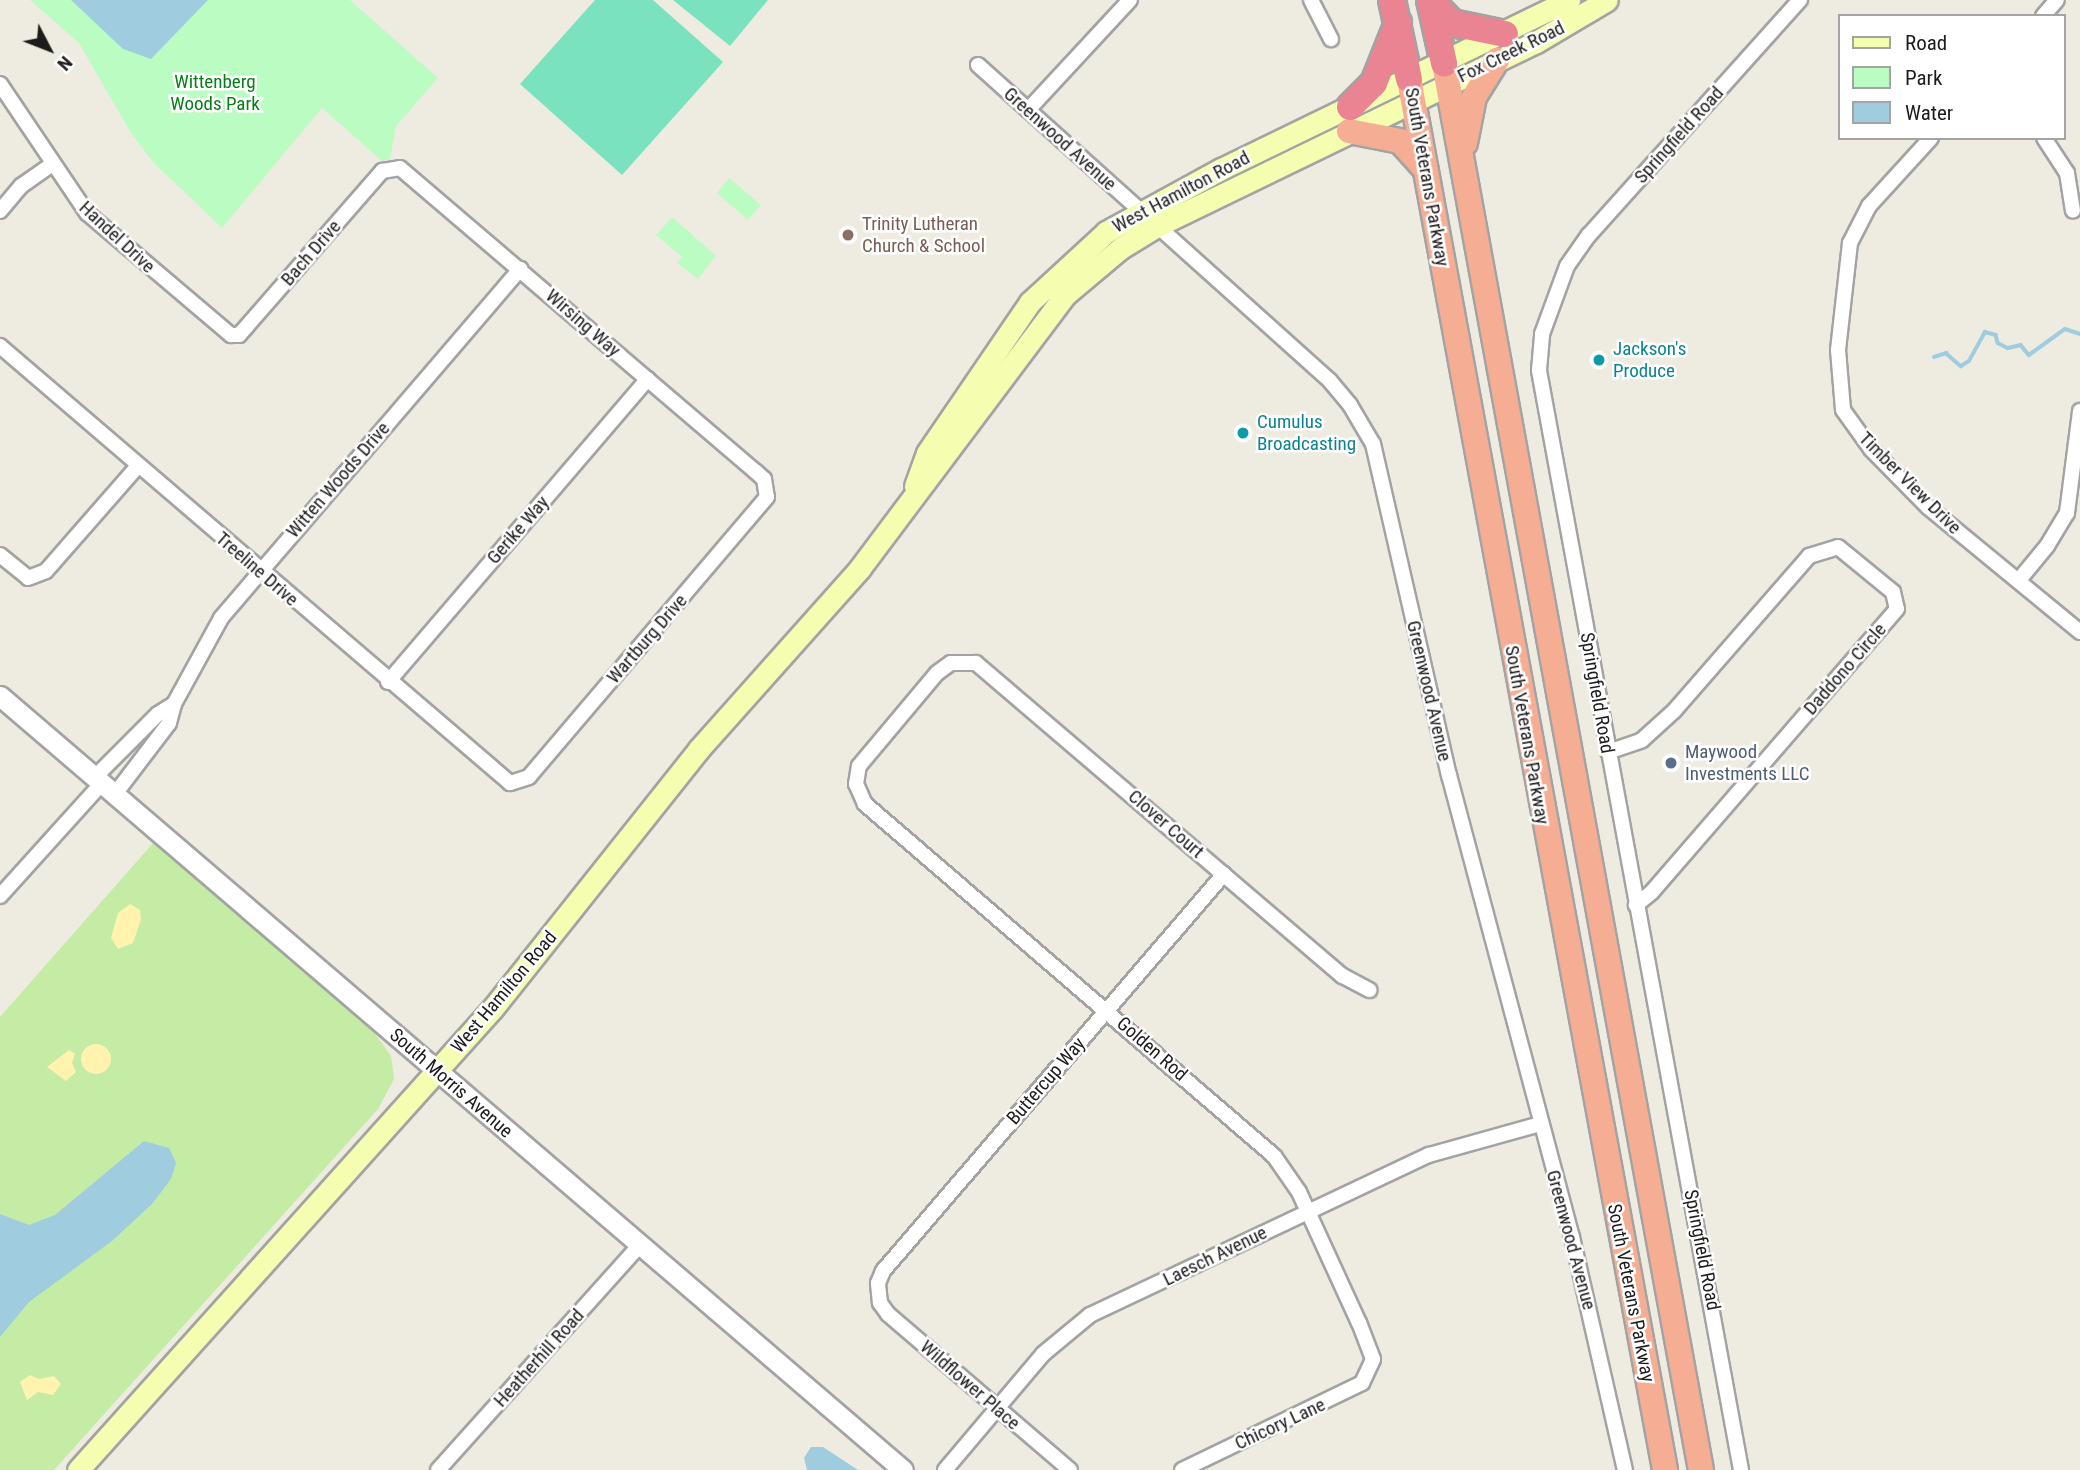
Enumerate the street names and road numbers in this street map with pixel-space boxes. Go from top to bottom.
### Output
street label: Fox Creek Road [1454,16,1568,88]
street label: Greenwood Avenue [999,82,1121,196]
street label: Springfield Road [1630,82,1728,188]
street label: South Veterans Parkway [1400,86,1454,268]
street label: West Hamilton Road [1108,146,1254,238]
street label: Handel Drive [74,196,160,278]
street label: Bach Drive [276,215,346,291]
street label: Wirsing Way [541,284,625,362]
street label: Witten Woods Drive [281,417,395,543]
street label: Timber View Drive [1854,427,1966,539]
street label: Gerike Way [482,491,554,569]
street label: Treeline Drive [211,527,303,611]
street label: Wartburg Drive [602,590,692,688]
street label: Greenwood Avenue [1402,618,1456,764]
street label: Daddono Circle [1799,618,1891,720]
street label: Springfield Road [1575,631,1619,755]
street label: South Veterans Parkway [1500,644,1554,826]
street label: Clover Court [1123,785,1209,863]
street label: West Hamilton Road [446,926,562,1058]
street label: Golden Rod [1112,1012,1192,1086]
street label: South Morris Avenue [385,1023,517,1143]
street label: Buttercup Way [1002,1033,1090,1129]
street label: Greenwood Avenue [1541,1168,1601,1312]
street label: Springfield Road [1679,1188,1725,1312]
street label: South Veterans Parkway [1603,1202,1659,1384]
street label: Laesch Avenue [1159,1221,1271,1291]
street label: Heatherhill Road [489,1304,589,1412]
street label: Wildflower Place [915,1335,1025,1435]
street label: Chicory Lane [1231,1393,1329,1455]

